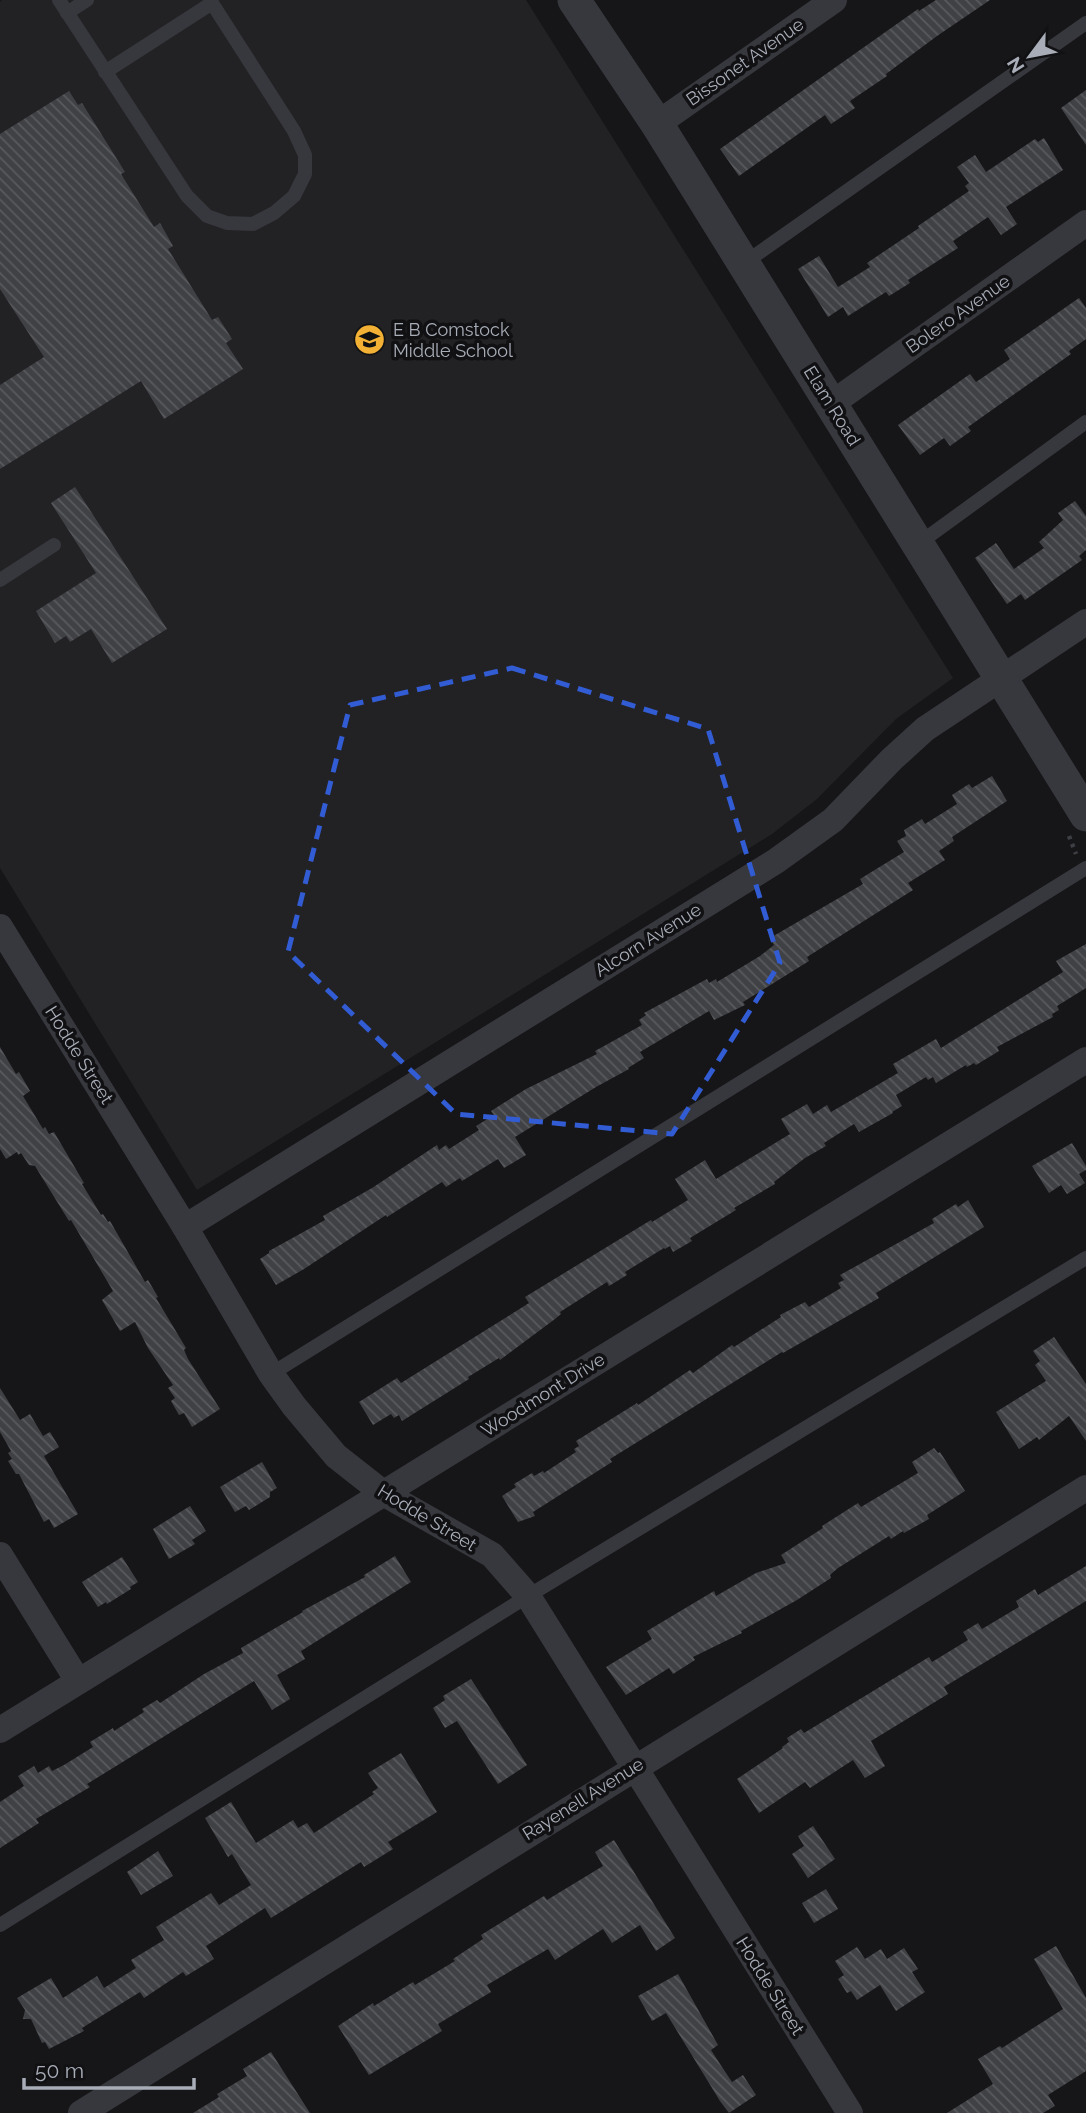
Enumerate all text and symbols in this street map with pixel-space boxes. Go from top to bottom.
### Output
street label: Bissonet Avenue [682,13,808,110]
north arrow [995,21,1065,91]
text: N [1002,53,1029,77]
street label: Bolero Avenue [902,270,1014,357]
place label: E B Comstock Middle School [393,319,513,361]
school or university icon: E B Comstock Middle School [353,323,387,357]
street label: Elam Road [800,362,865,449]
street label: Alcorn Avenue [591,898,705,981]
street label: Hodde Street [41,1002,118,1107]
street label: Woodmont Drive [477,1348,609,1441]
street label: Hodde Street [374,1480,480,1555]
street label: Rayenell Avenue [518,1753,647,1844]
street label: Hodde Street [732,1933,809,2038]
scale bar [24,2046,194,2090]
text: 50 m [35,2058,84,2083]

